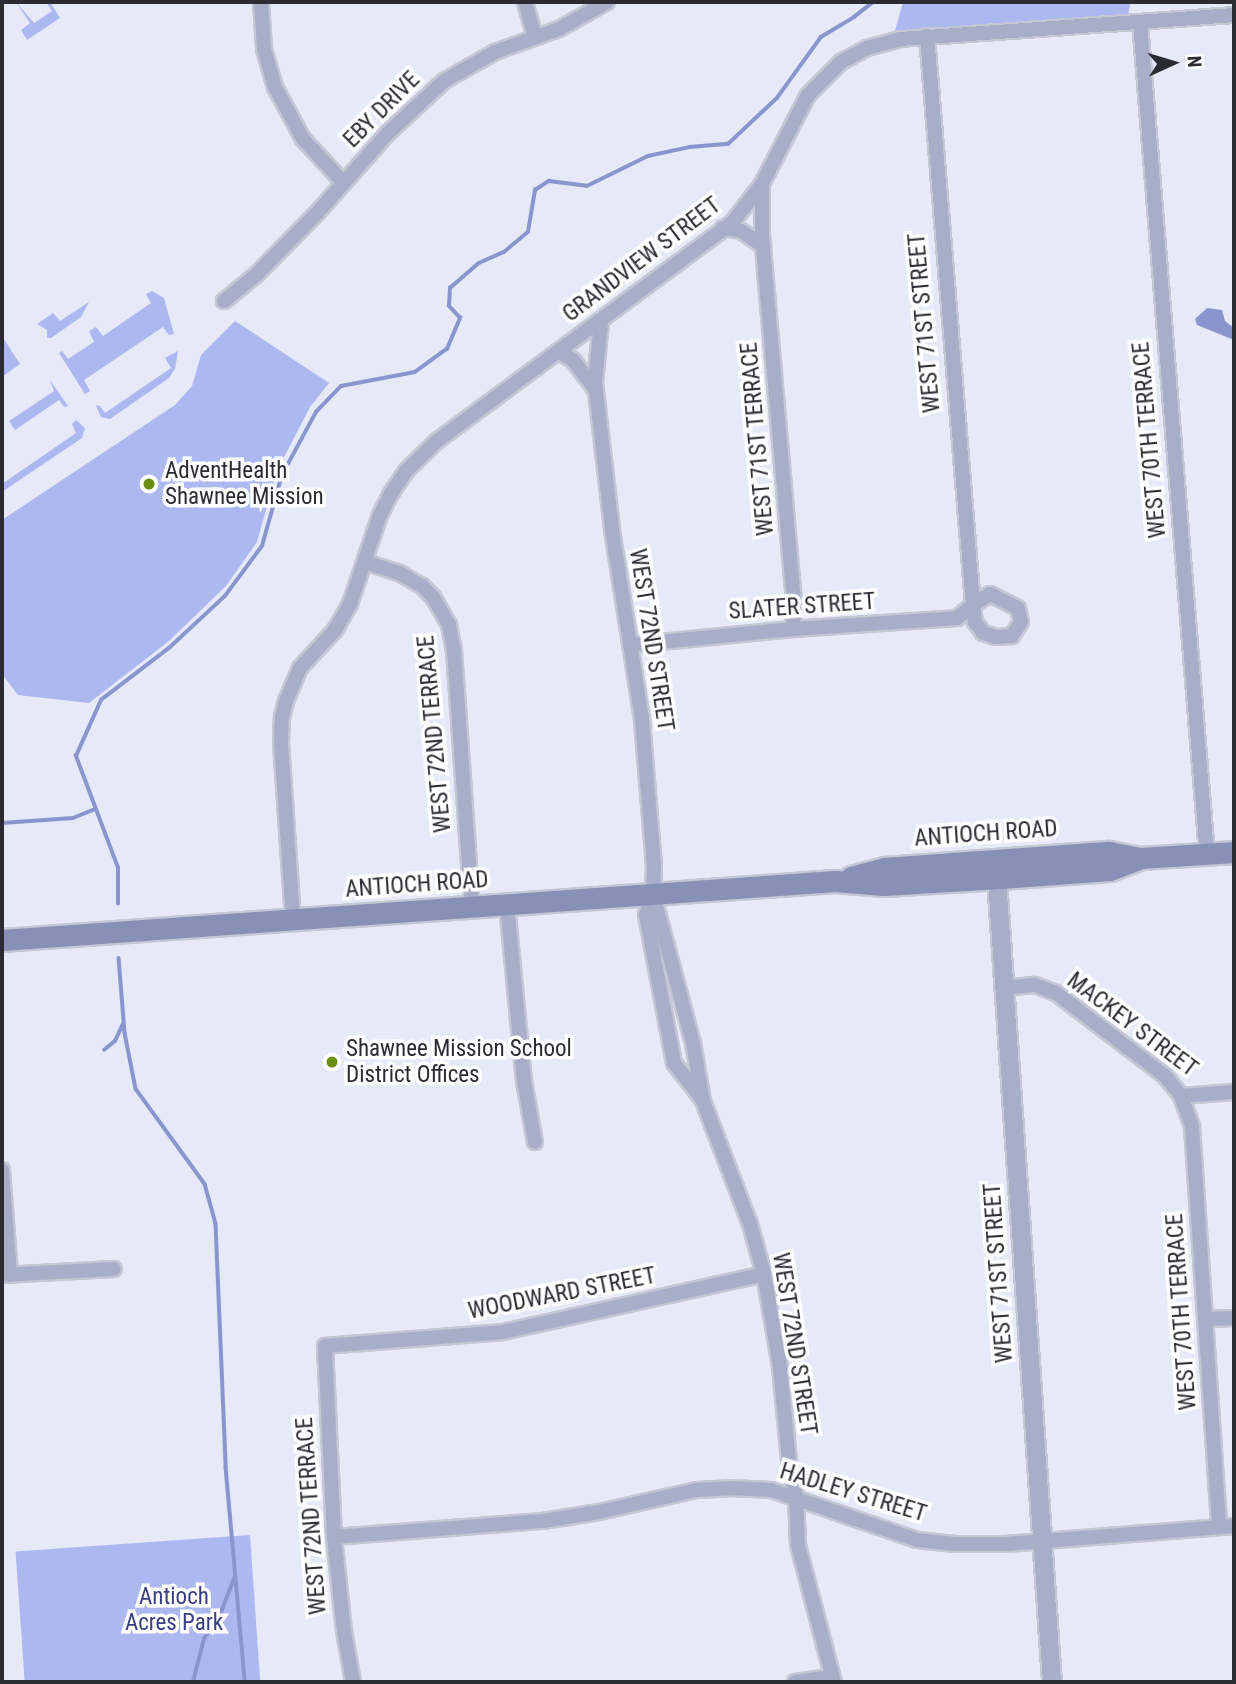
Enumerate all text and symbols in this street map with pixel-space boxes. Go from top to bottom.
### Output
north arrow [1138,28,1208,98]
text: N [1183,55,1206,68]
street label: EBY DRIVE [338,66,426,154]
street label: GRANDVIEW STREET [558,192,726,328]
street label: WEST 71ST STREET [903,232,947,414]
street label: WEST 71ST TERRACE [736,340,780,538]
street label: WEST 70TH TERRACE [1128,340,1172,540]
place label: AdventHealth Shawnee Mission [165,457,324,511]
marker: AdventHealth Shawnee Mission [139,474,159,494]
street label: WEST 72ND STREET [623,547,679,733]
street label: SLATER STREET [728,588,876,626]
street label: WEST 72ND TERRACE [413,634,457,834]
street label: ANTIOCH ROAD [913,815,1059,853]
street label: ANTIOCH ROAD [344,866,490,904]
street label: MACKEY STREET [1061,967,1203,1083]
place label: Shawnee Mission School District Offices [346,1035,572,1089]
marker: Shawnee Mission School District Offices [324,1054,340,1070]
street label: WEST 71ST STREET [979,1182,1019,1364]
street label: WEST 70TH TERRACE [1161,1212,1203,1412]
street label: WEST 72ND STREET [766,1251,822,1437]
street label: WOODWARD STREET [466,1262,658,1326]
street label: WEST 72ND TERRACE [291,1416,333,1616]
street label: HADLEY STREET [776,1458,930,1528]
park label: Antioch Acres Park [125,1583,223,1637]

